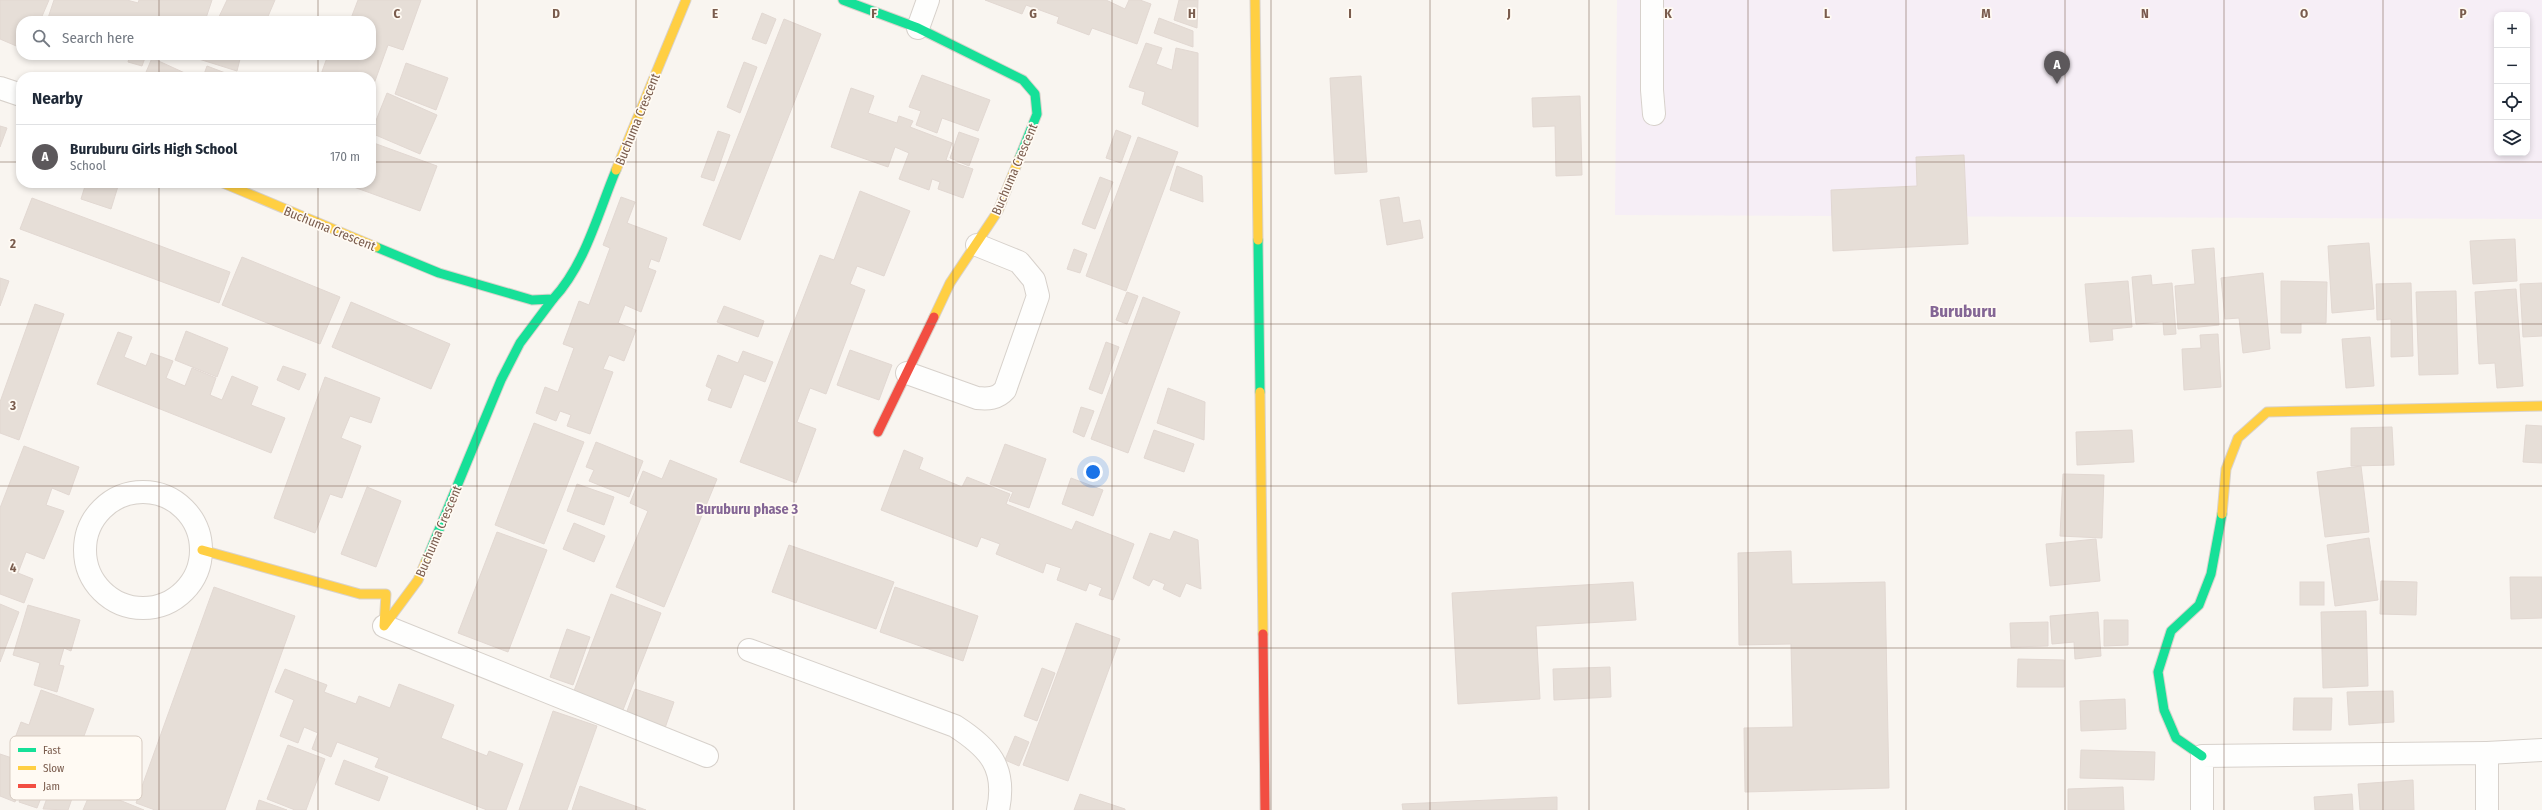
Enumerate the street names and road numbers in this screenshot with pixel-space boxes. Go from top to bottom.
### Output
street label: Buchuma Crescent [612,70,663,167]
street label: Buchuma Crescent [988,121,1041,217]
street label: Buchuma Crescent [282,203,379,254]
street label: Buchuma Crescent [412,483,465,579]

